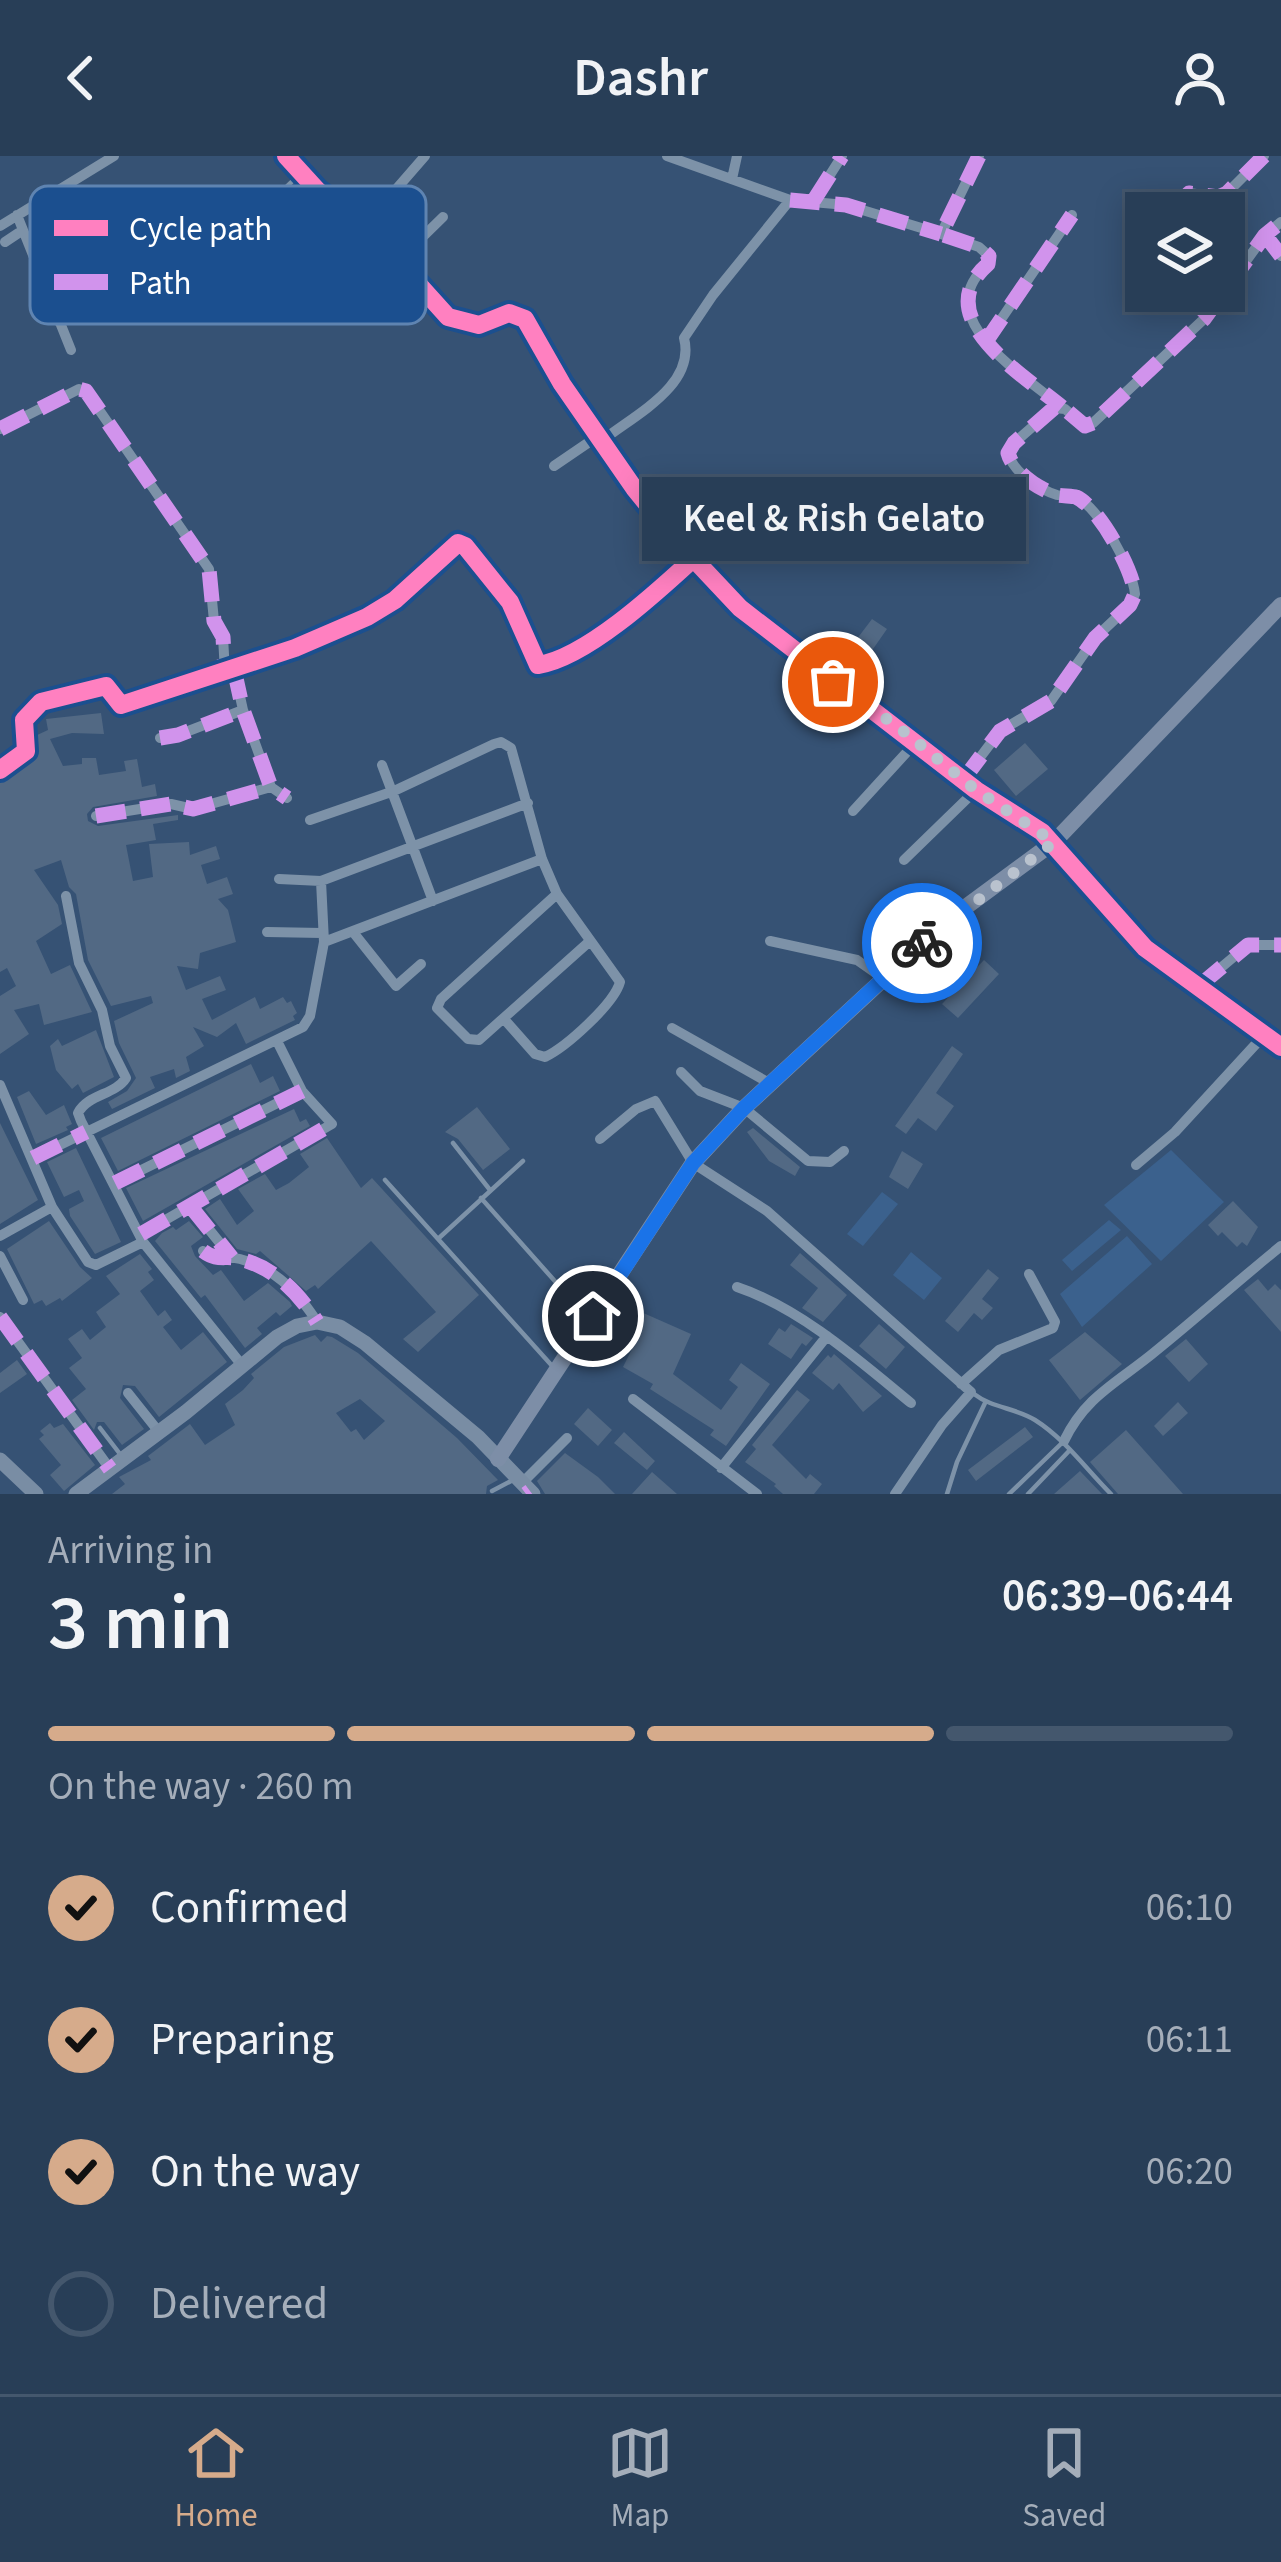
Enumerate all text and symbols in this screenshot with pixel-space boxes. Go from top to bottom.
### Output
text: Dashr [573,40,708,117]
icon: back [48,45,114,111]
icon: person [1167,45,1233,111]
legend [30,186,426,324]
map controls [1125,192,1245,312]
button: layers [1125,192,1245,312]
text: Cycle path [129,206,272,253]
text: Path [129,260,192,307]
callout: Keel & Rish Gelato [641,478,1025,562]
text: Keel & Rish Gelato [683,491,985,547]
pin [782,631,884,733]
icon: bag [800,649,866,715]
courier [862,883,982,1003]
icon: bike [889,910,955,976]
pin [542,1265,644,1367]
icon: home [560,1283,626,1349]
text: Arriving in [48,1523,213,1579]
text: 06:39–06:44 [1002,1564,1233,1628]
text: 3 min [48,1568,233,1679]
text: On the way · 260 m [48,1759,354,1815]
icon: check [48,1875,114,1941]
text: Confirmed [150,1876,349,1940]
text: 06:10 [1146,1880,1233,1936]
icon: check [48,2007,114,2073]
text: Preparing [150,2008,334,2072]
text: 06:11 [1146,2012,1233,2068]
icon: check [48,2139,114,2205]
text: On the way [150,2140,360,2204]
text: 06:20 [1146,2144,1233,2200]
text: Delivered [150,2272,328,2336]
tab: Home [175,2420,258,2539]
tab: Map [607,2420,673,2539]
tab: Saved [1022,2420,1106,2539]

